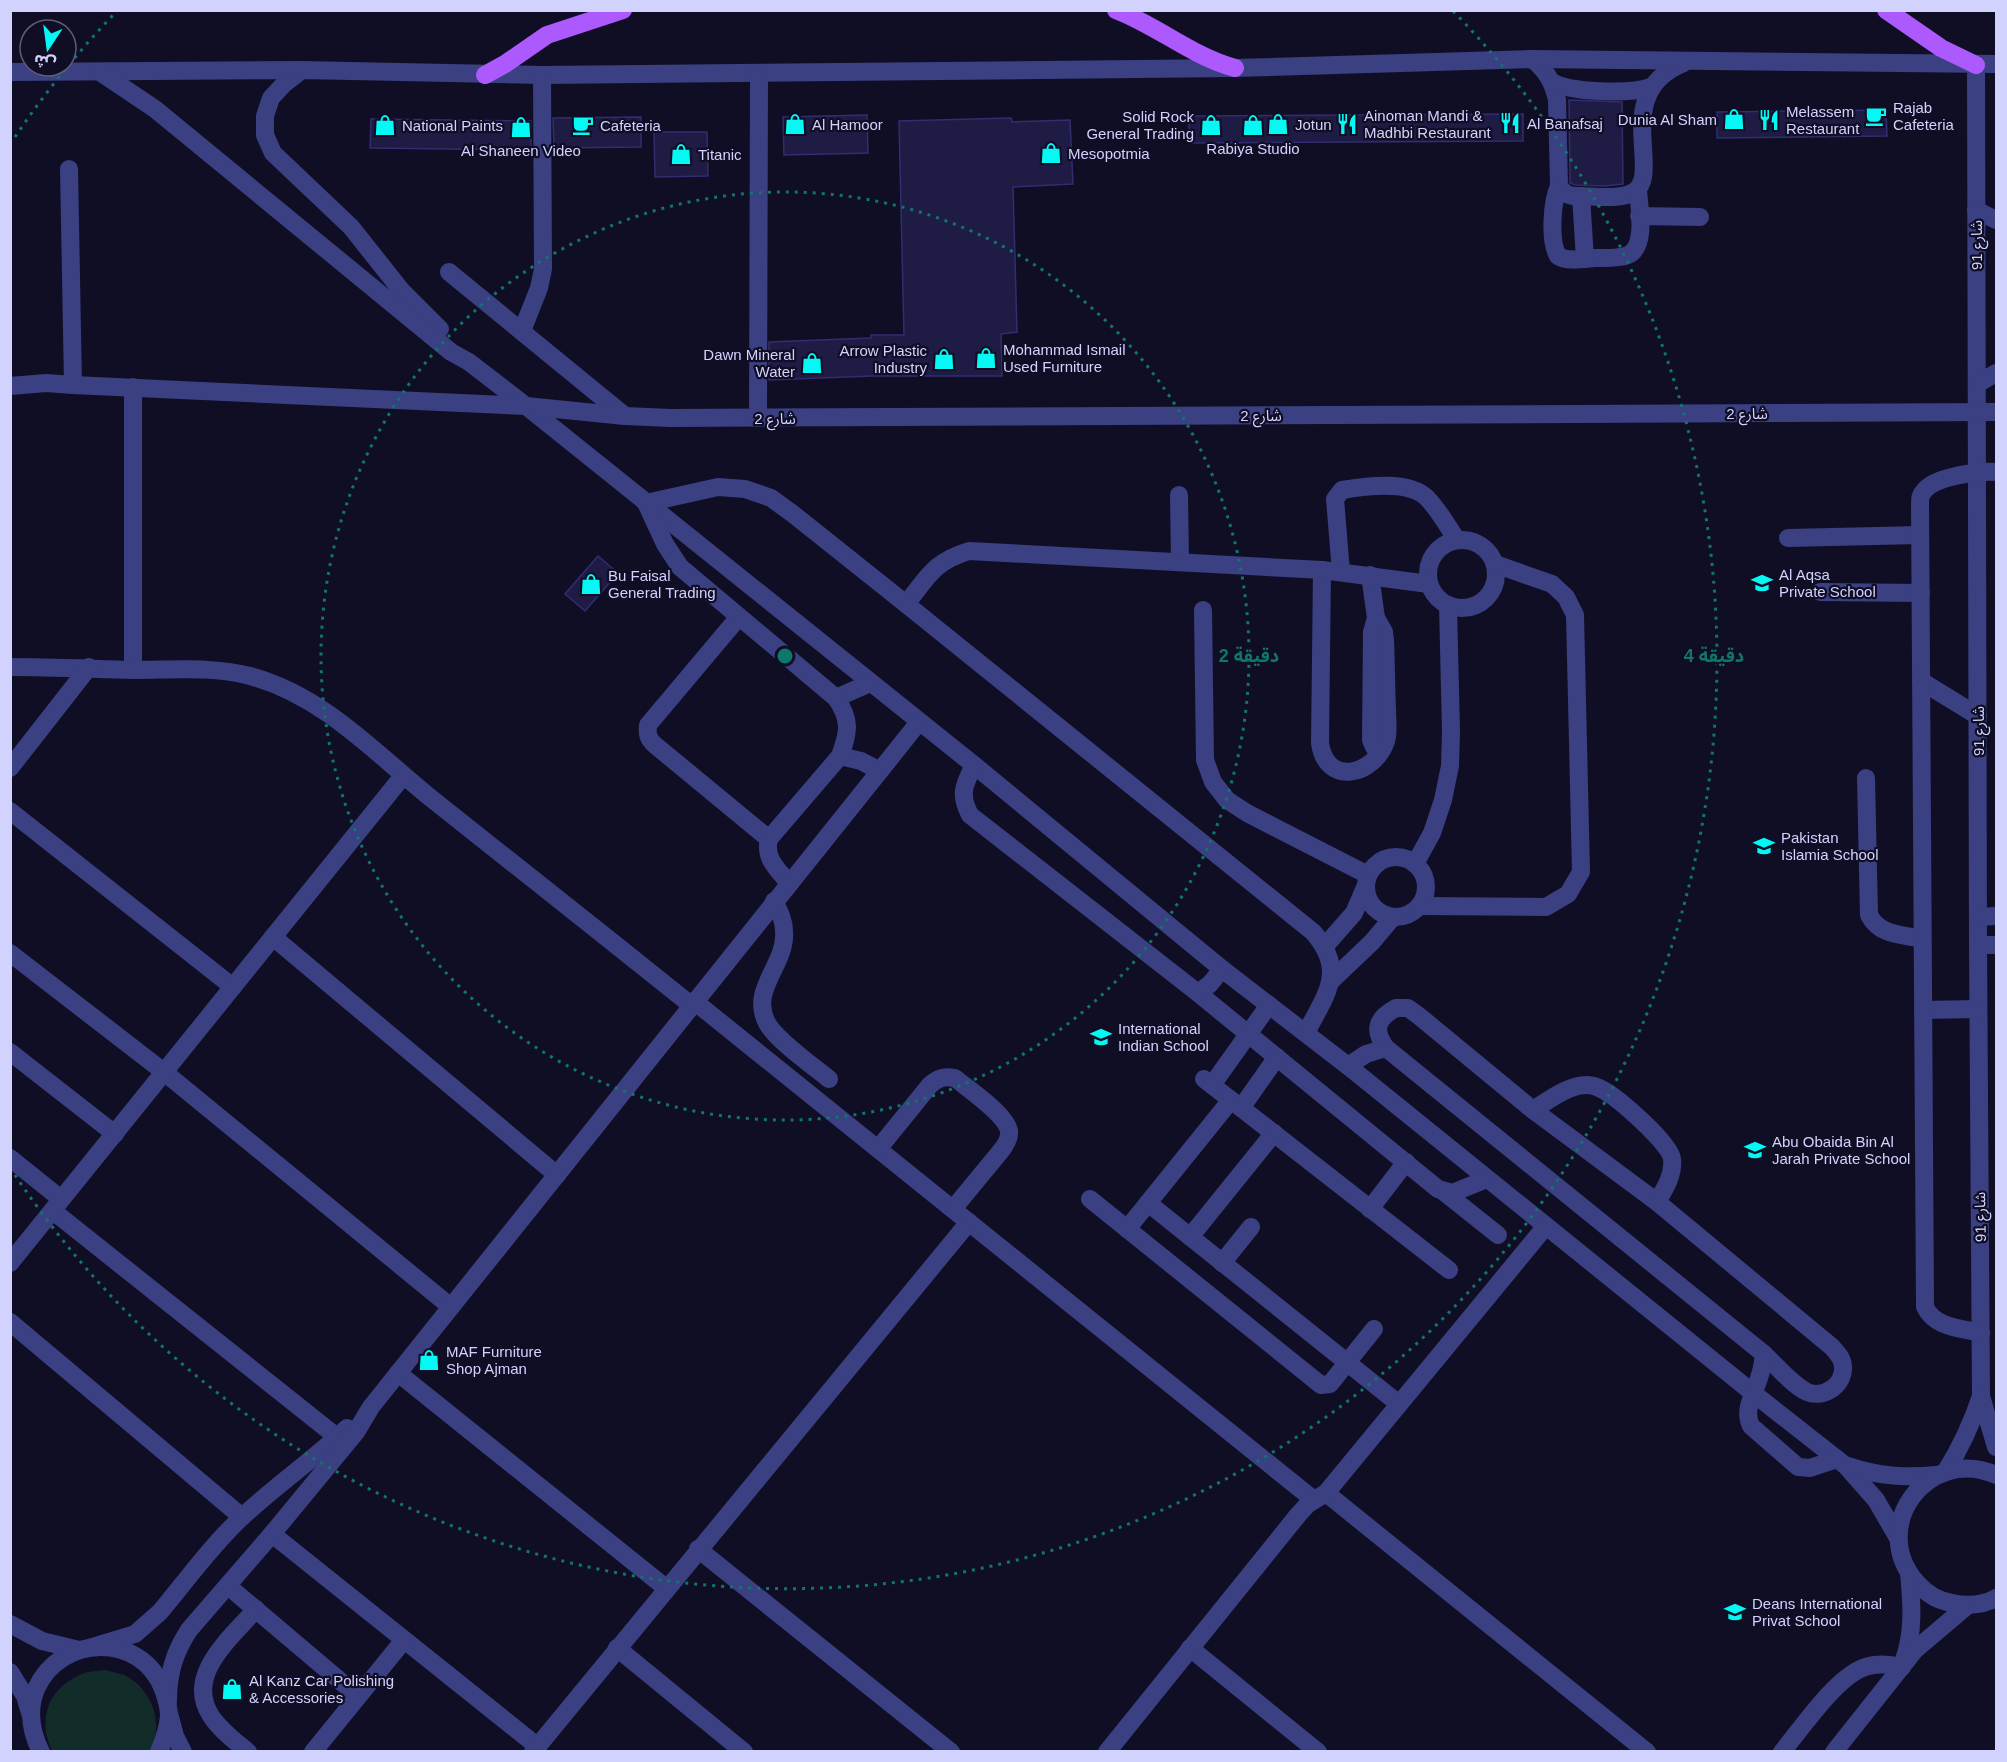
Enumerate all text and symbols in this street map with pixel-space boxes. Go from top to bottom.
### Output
north arrow [18,18,78,78]
text: ش [32,50,58,73]
place label: Rajab Cafeteria [1893,99,1955,133]
place label: Melassem Restaurant [1786,103,1860,137]
cafe icon: Rajab Cafeteria [1864,104,1888,128]
place label: Ainoman Mandi & Madhbi Restaurant [1364,107,1492,141]
shop icon: Dunia Al Sham [1722,107,1746,131]
place label: Solid Rock General Trading [1086,108,1194,142]
restaurant icon: Melassem Restaurant [1757,108,1781,132]
restaurant icon: Al Banafsaj [1498,111,1522,135]
place label: Dunia Al Sham [1618,111,1717,128]
shop icon: Al Hamoor [783,112,807,136]
shop icon: Jotun [1266,112,1290,136]
restaurant icon: Ainoman Mandi & Madhbi Restaurant [1335,112,1359,136]
shop icon: National Paints [373,113,397,137]
cafe icon: Cafeteria [571,113,595,137]
shop icon: Solid Rock General Trading [1199,113,1223,137]
shop icon: Rabiya Studio [1241,113,1265,137]
shop icon: Al Shaneen Video [509,115,533,139]
place label: Al Banafsaj [1527,115,1603,132]
place label: Al Hamoor [812,116,883,133]
place label: Jotun [1295,116,1332,133]
place label: National Paints [402,117,503,134]
place label: Cafeteria [600,117,662,134]
place label: Rabiya Studio [1206,140,1300,157]
shop icon: Mesopotmia [1039,141,1063,165]
place label: Al Shaneen Video [461,142,581,159]
shop icon: Titanic [669,142,693,166]
place label: Mesopotmia [1068,145,1150,162]
place label: Titanic [698,146,742,163]
street label: شارع 91 [1968,220,1989,270]
place label: Mohammad Ismail Used Furniture [1003,341,1126,375]
place label: Arrow Plastic Industry [839,342,927,376]
place label: Dawn Mineral Water [703,346,795,380]
shop icon: Mohammad Ismail Used Furniture [974,346,998,370]
shop icon: Arrow Plastic Industry [932,347,956,371]
shop icon: Dawn Mineral Water [800,351,824,375]
street label: شارع 2 [1726,405,1768,426]
street label: شارع 2 [1240,407,1282,428]
street label: شارع 2 [754,410,796,431]
place label: Al Aqsa Private School [1779,566,1876,600]
place label: Bu Faisal General Trading [608,567,716,601]
school or university icon: Al Aqsa Private School [1750,571,1774,595]
shop icon: Bu Faisal General Trading [579,572,603,596]
centre of rings [775,646,795,666]
text: 2 دقيقة [1219,646,1279,666]
text: 4 دقيقة [1684,646,1744,666]
street label: شارع 91 [1970,706,1991,756]
place label: Pakistan Islamia School [1781,829,1879,863]
school or university icon: Pakistan Islamia School [1752,834,1776,858]
place label: International Indian School [1118,1020,1209,1054]
school or university icon: International Indian School [1089,1025,1113,1049]
place label: Abu Obaida Bin Al Jarah Private School [1772,1133,1910,1167]
school or university icon: Abu Obaida Bin Al Jarah Private School [1743,1138,1767,1162]
street label: شارع 91 [1971,1192,1993,1242]
place label: MAF Furniture Shop Ajman [446,1343,542,1377]
shop icon: MAF Furniture Shop Ajman [417,1348,441,1372]
place label: Deans International Privat School [1752,1595,1882,1629]
school or university icon: Deans International Privat School [1723,1600,1747,1624]
place label: Al Kanz Car Polishing & Accessories [249,1672,394,1706]
shop icon: Al Kanz Car Polishing & Accessories [220,1677,244,1701]

